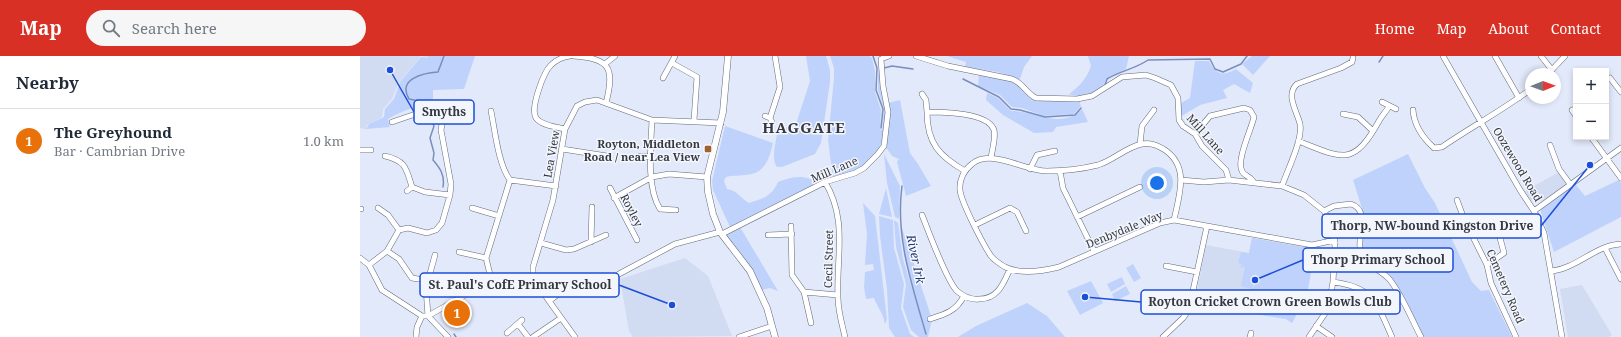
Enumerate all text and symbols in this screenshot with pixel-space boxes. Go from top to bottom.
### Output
search box [86,10,366,46]
text: Map [20,15,62,41]
icon: search [100,17,122,39]
text: Search here [132,18,217,38]
text: Home [1375,19,1415,38]
text: Map [1437,19,1466,38]
text: About [1488,19,1529,38]
text: Contact [1551,19,1601,38]
north arrow [1525,68,1561,104]
map controls [1573,68,1609,140]
button: + [1573,68,1609,104]
text: Nearby [16,71,79,94]
callout: Smyths [414,100,474,124]
text: Smyths [422,103,466,120]
button: − [1573,104,1609,140]
street label: Mill Lane [1184,111,1228,158]
district label: HAGGATE [762,117,846,137]
text: The Greyhound [54,122,172,142]
street label: Oozewood Road [1490,124,1546,204]
street label: Lea View [539,129,563,179]
text: 1 [25,132,33,150]
text: 1.0 km [303,132,344,150]
place label: Royton, Middleton Road / near Lea View [584,136,701,164]
text: Bar · Cambrian Drive [54,142,185,160]
marker: Royton, Middleton Road / near Lea View [703,144,713,154]
street label: Mill Lane [808,152,860,186]
your location [1147,173,1167,193]
street label: Royley [617,191,647,230]
street label: Denbydale Way [1083,206,1165,251]
callout: Thorp, NW-bound Kingston Drive [1322,214,1541,238]
text: Thorp, NW-bound Kingston Drive [1331,217,1533,234]
street label: Cecil Street [820,229,836,288]
water label: River Irk [902,232,930,286]
street label: Cemetery Road [1484,247,1529,326]
callout: Thorp Primary School [1303,248,1453,272]
text: Thorp Primary School [1311,251,1446,268]
callout: St. Paul's CofE Primary School [420,273,619,297]
text: St. Paul's CofE Primary School [429,276,612,293]
callout: Royton Cricket Crown Green Bowls Club [1141,290,1400,314]
text: Royton Cricket Crown Green Bowls Club [1148,293,1392,310]
pin: 1 [444,298,470,328]

